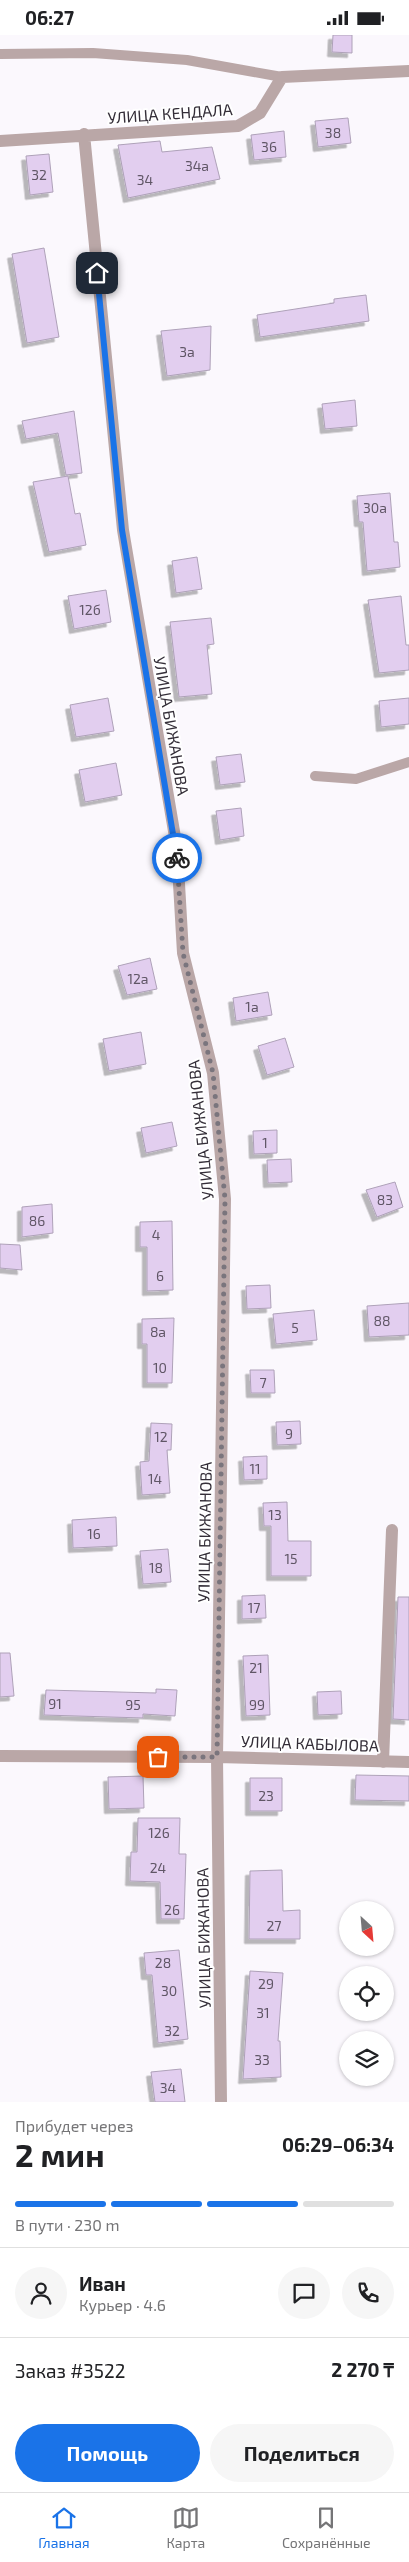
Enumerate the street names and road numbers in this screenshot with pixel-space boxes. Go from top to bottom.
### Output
street label: УЛИЦА КЕНДАЛА [107,99,233,127]
street label: УЛИЦА БИЖАНОВА [150,655,194,797]
street label: УЛИЦА БИЖАНОВА [183,1059,217,1201]
street label: УЛИЦА БИЖАНОВА [193,1461,215,1603]
street label: УЛИЦА КАБЫЛОВА [241,1731,379,1755]
street label: УЛИЦА БИЖАНОВА [192,1867,214,2009]

